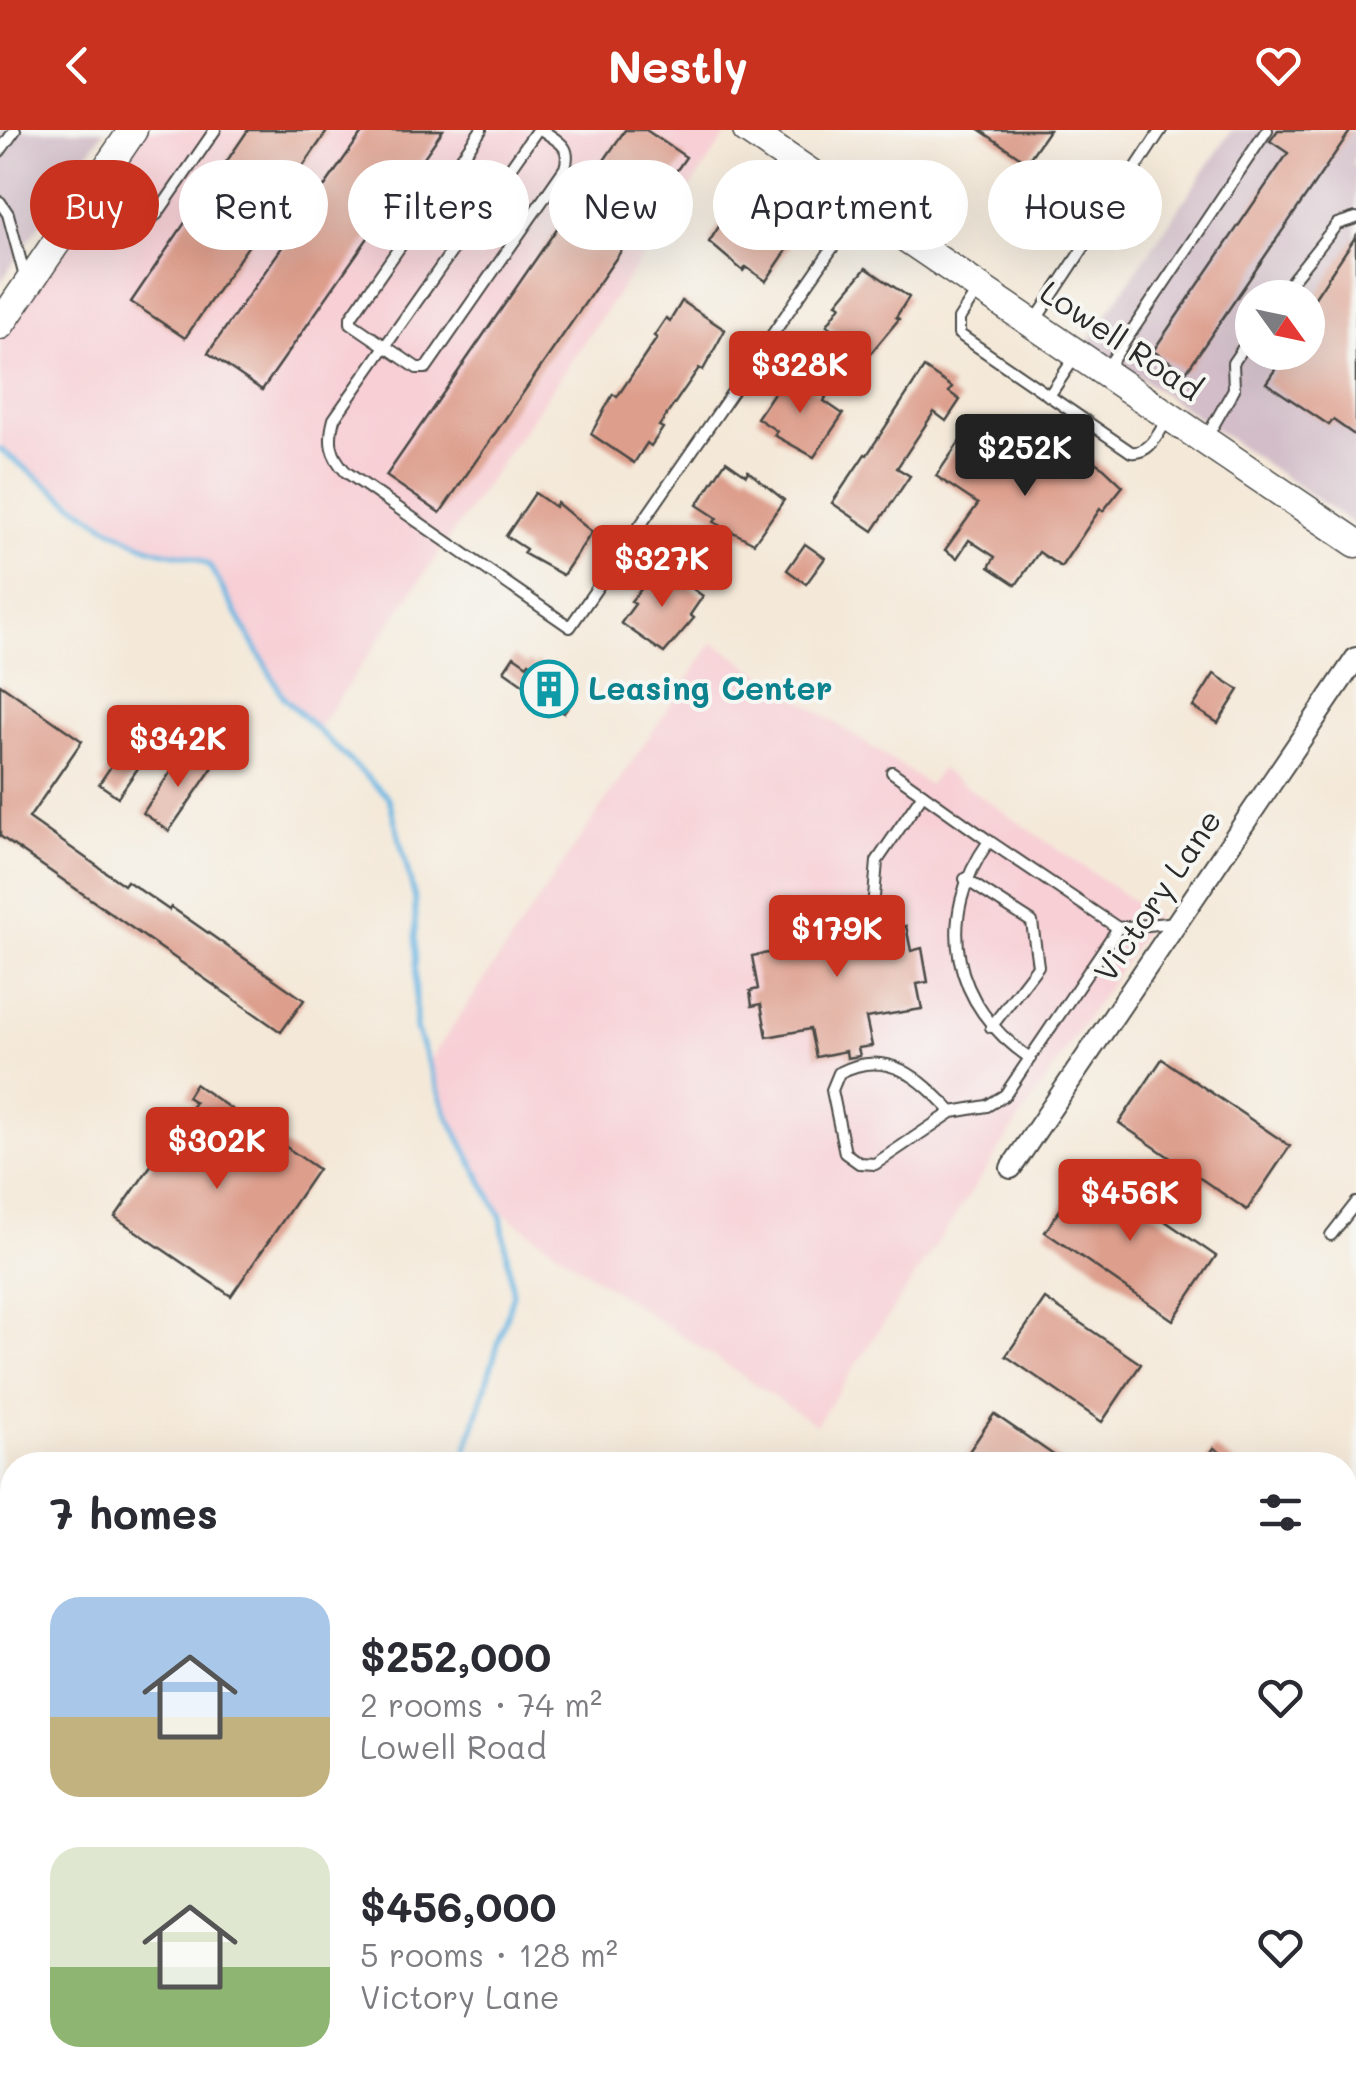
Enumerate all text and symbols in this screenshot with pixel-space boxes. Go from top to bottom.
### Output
text: Nestly [608,36,748,94]
icon: back [50,38,105,93]
icon: heart [1251,38,1306,93]
chip: Buy [30,160,159,250]
chip: Rent [179,160,328,250]
chip: Filters [348,160,529,250]
chip: New [549,160,693,250]
chip: Apartment [713,160,968,250]
chip: House [988,160,1162,250]
street label: Lowell Road [1033,270,1211,409]
north arrow [1235,280,1325,370]
map controls [1235,280,1325,370]
pin: $328K [730,331,870,416]
text: $328K [751,342,849,384]
pin: $252K [955,414,1095,499]
text: $252K [977,425,1073,467]
pin: $327K [592,525,732,610]
text: $327K [614,536,710,578]
building icon: Leasing Center [519,659,579,719]
place label: Leasing Center [588,666,832,708]
pin: $342K [108,705,248,790]
text: $342K [129,716,227,758]
street label: Victory Lane [1083,800,1230,990]
pin: $179K [767,895,907,980]
text: $179K [791,906,883,948]
pin: $302K [147,1107,287,1192]
text: $302K [168,1118,266,1160]
pin: $456K [1060,1159,1200,1244]
text: $456K [1080,1170,1180,1212]
text: 7 homes [50,1485,218,1540]
icon: filters [1253,1485,1308,1540]
text: $252,000 [360,1628,551,1683]
icon: home [130,1637,250,1757]
icon: heart [1253,1670,1308,1725]
text: 2 rooms · 74 m² [360,1683,602,1725]
text: Lowell Road [360,1725,546,1767]
text: $456,000 [360,1878,556,1933]
icon: home [130,1887,250,2007]
icon: heart [1253,1920,1308,1975]
text: 5 rooms · 128 m² [360,1933,618,1975]
text: Victory Lane [360,1975,560,2017]

